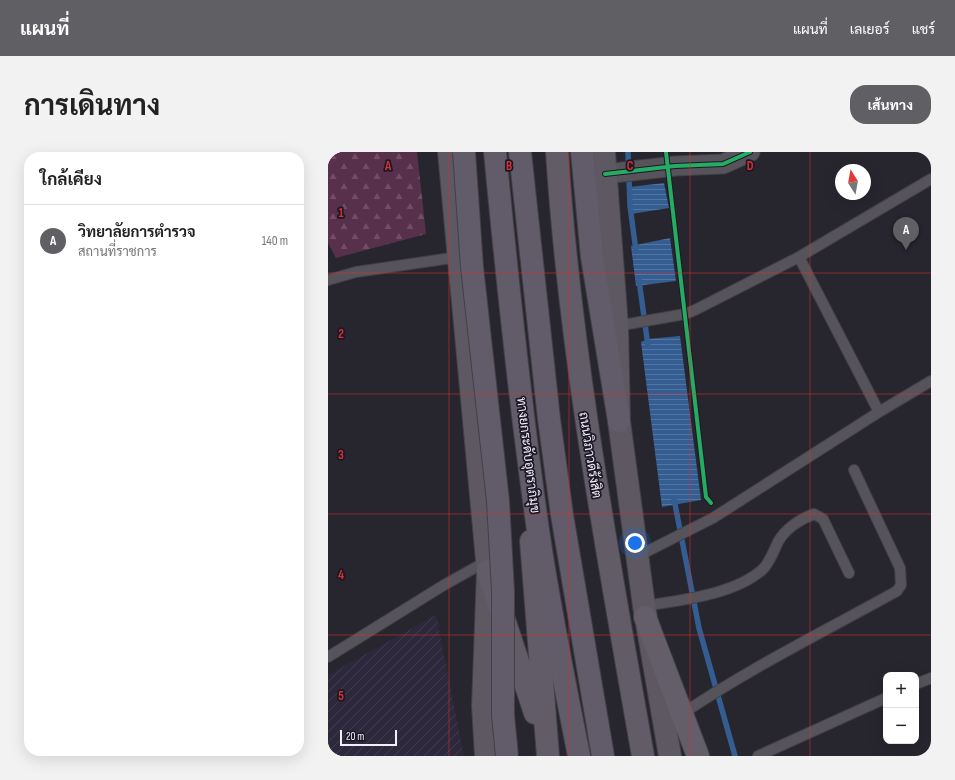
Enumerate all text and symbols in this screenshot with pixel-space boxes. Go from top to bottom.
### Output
text: แผนที่ [20,18,69,41]
text: แผนที่ [793,21,828,38]
text: เลเยอร์ [850,21,890,38]
text: แชร์ [912,21,935,38]
button: เส้นทาง [850,85,931,124]
text: การเดินทาง [24,90,160,123]
text: A [384,158,392,174]
text: B [506,158,512,174]
text: C [627,158,634,174]
text: D [747,158,754,174]
north arrow [835,164,871,200]
text: ใกล้เคียง [40,170,102,190]
text: 1 [338,205,344,221]
pin: A [893,217,919,250]
text: วิทยาลัยการตำรวจ [78,223,196,242]
text: A [50,233,56,249]
text: 140 m [262,233,288,249]
text: สถานที่ราชการ [78,244,157,260]
text: 2 [338,326,344,342]
street label: ทางยกระดับอุตราภิมุข [512,396,544,514]
street label: ถนนวิภาวดีรังสิต [575,411,607,499]
text: 3 [338,447,344,463]
your location [625,533,645,553]
text: 4 [338,567,344,583]
map controls [883,672,919,744]
button: + [883,672,919,708]
text: 5 [338,688,344,704]
button: − [883,708,919,744]
scale bar [340,728,397,747]
text: 20 m [346,730,364,743]

